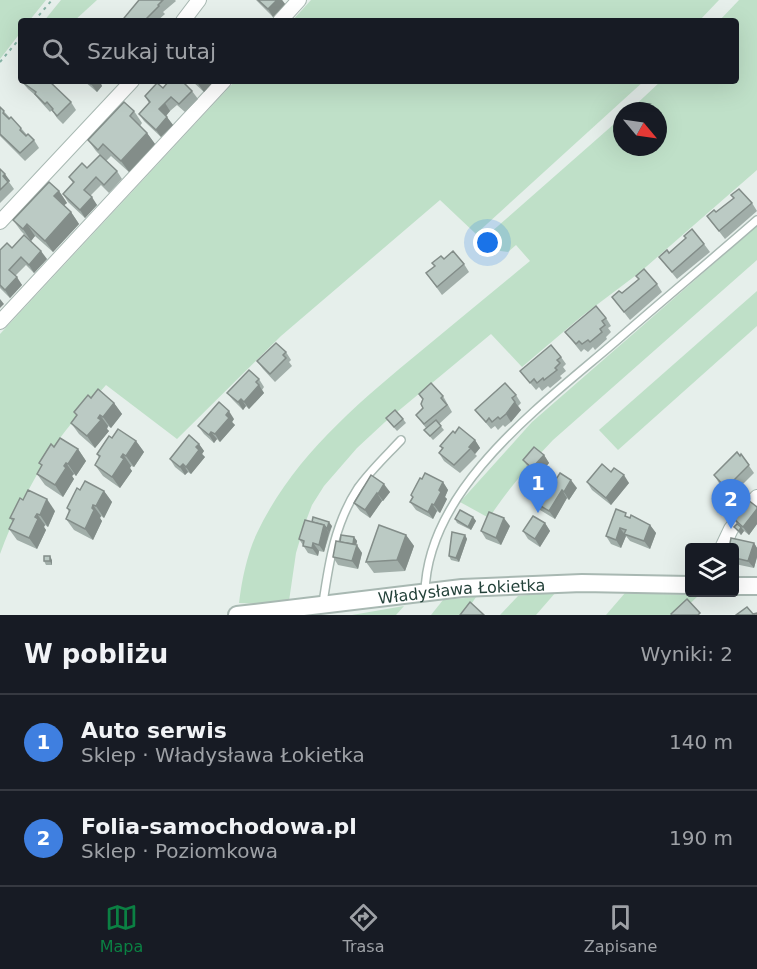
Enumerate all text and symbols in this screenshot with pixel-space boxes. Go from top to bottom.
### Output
search box [18,18,739,84]
icon: search [39,35,72,68]
text: Szukaj tutaj [87,39,216,64]
north arrow [613,102,667,156]
your location [473,228,502,257]
pin: 1 [518,464,558,513]
pin: 2 [712,480,750,529]
map controls [685,543,739,597]
button: layers [685,543,739,597]
street label: Władysława Łokietka [377,576,546,608]
text: W pobliżu [24,639,168,669]
text: Wyniki: 2 [641,642,733,666]
text: Auto serwis [81,718,227,743]
text: 1 [37,730,50,754]
text: 140 m [669,730,733,754]
text: Sklep · Władysława Łokietka [81,743,365,767]
text: Folia-samochodowa.pl [81,814,357,839]
text: 2 [37,826,50,850]
text: 190 m [669,826,733,850]
text: Sklep · Poziomkowa [81,839,278,863]
tab: Mapa [100,901,143,956]
tab: Trasa [343,901,385,956]
tab: Zapisane [584,901,657,956]

